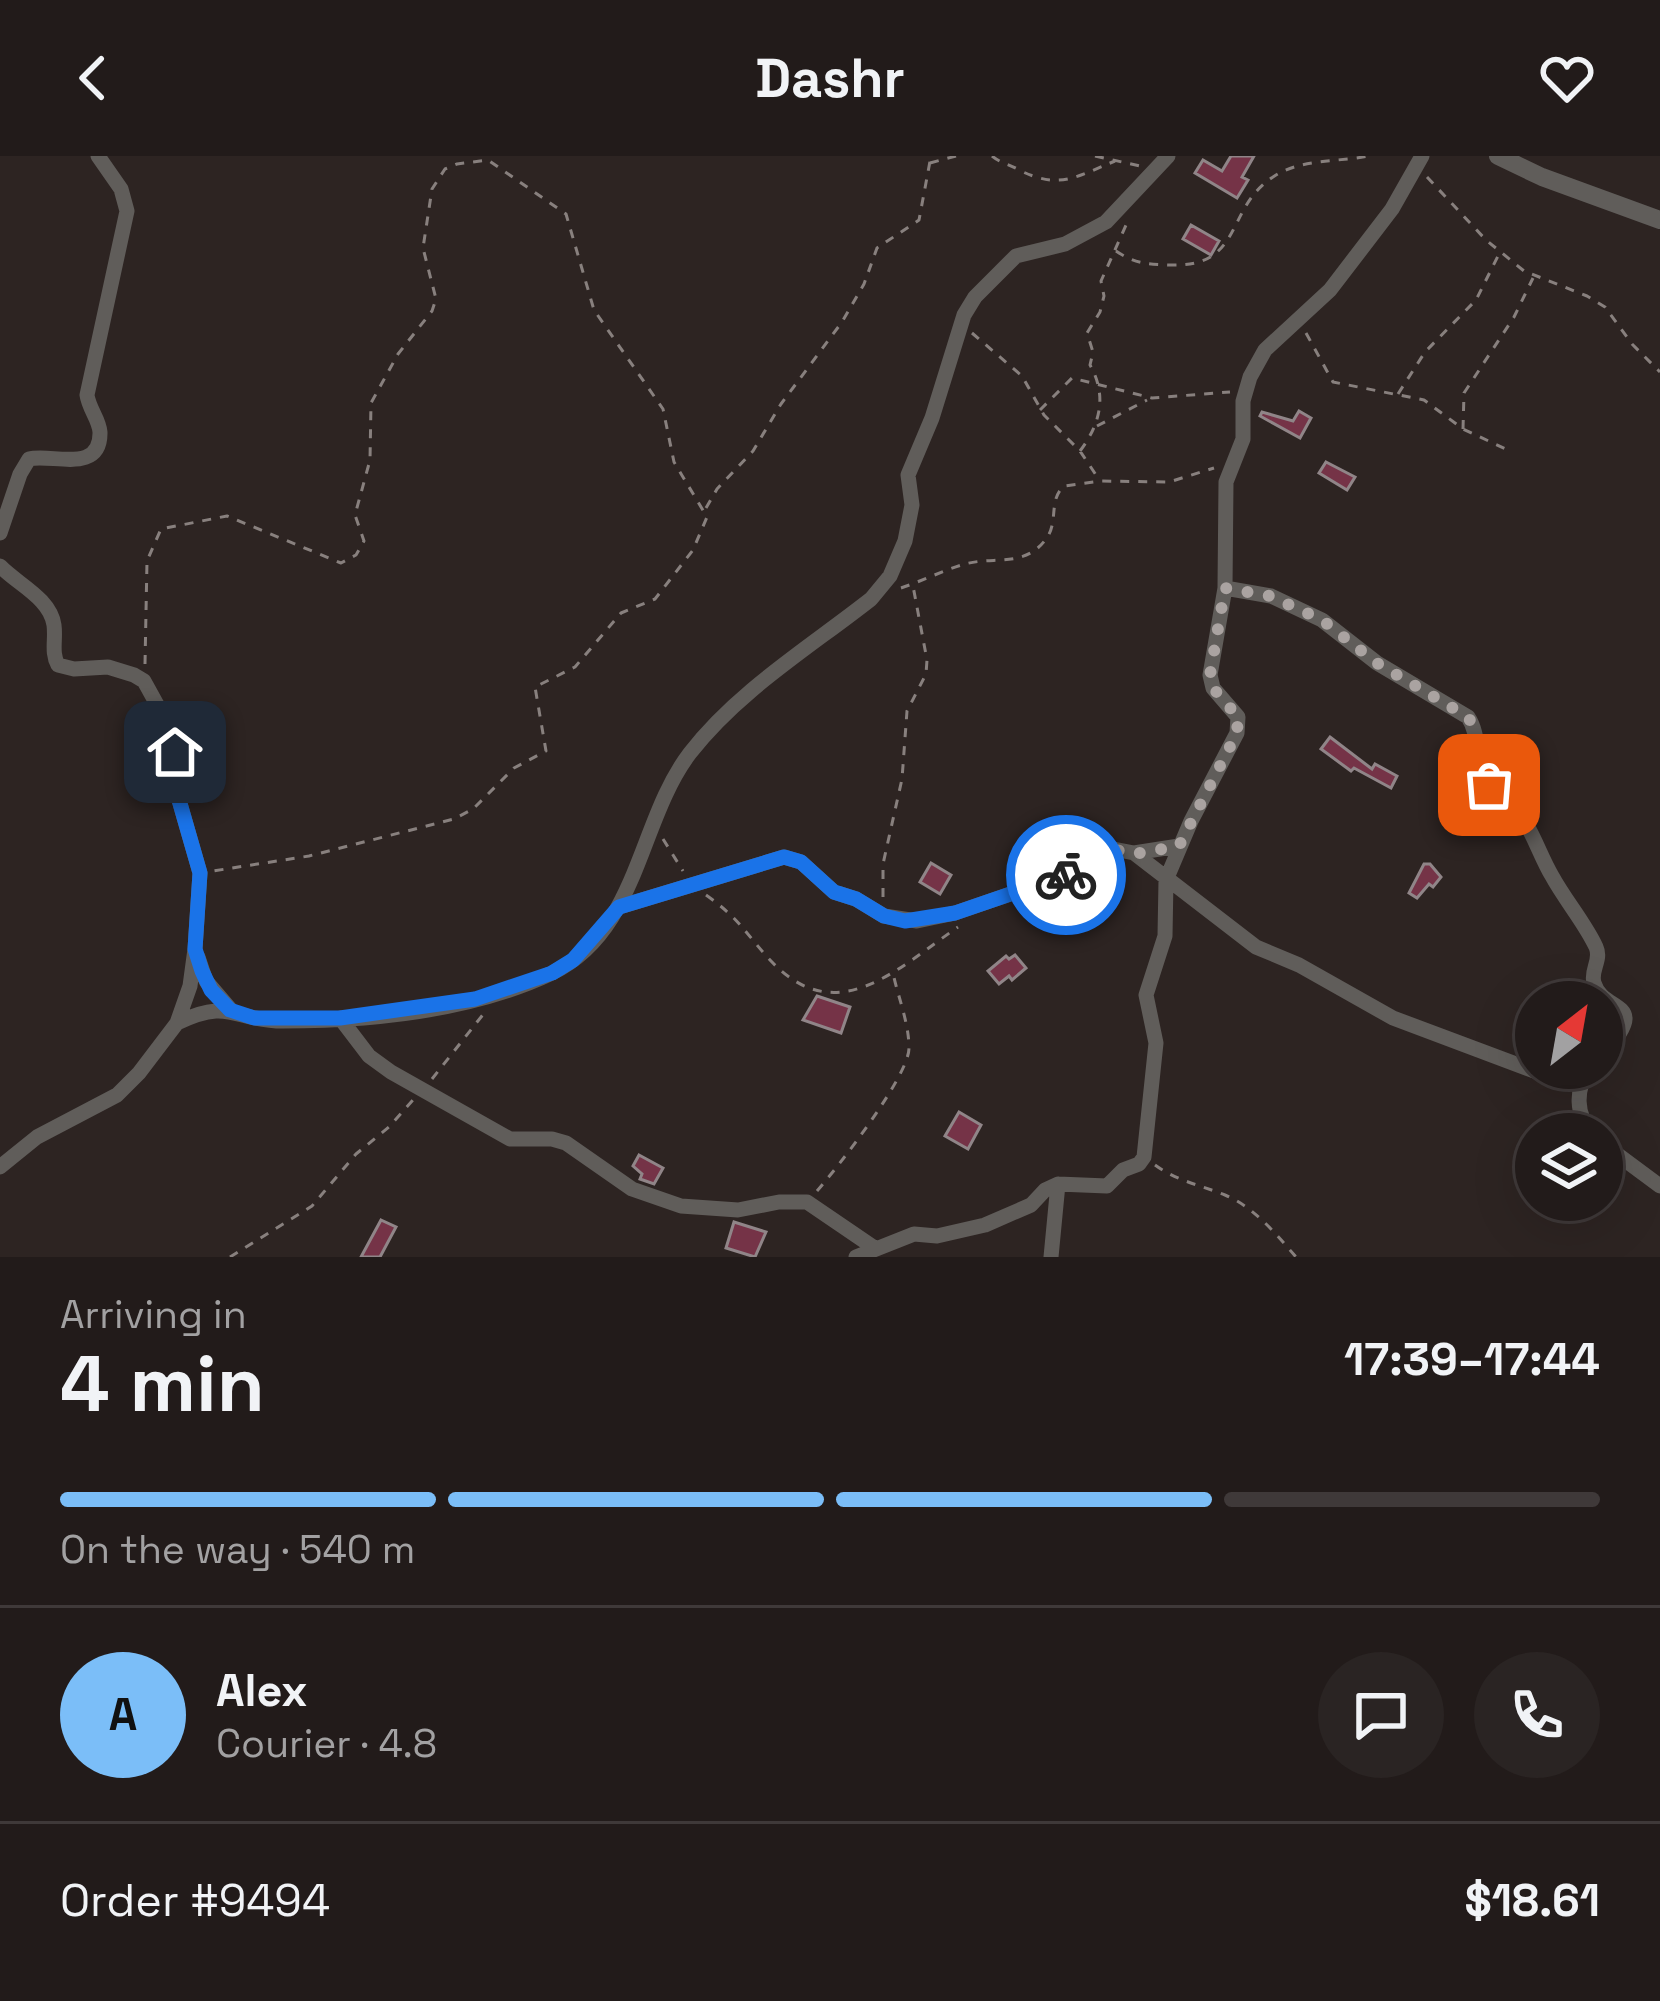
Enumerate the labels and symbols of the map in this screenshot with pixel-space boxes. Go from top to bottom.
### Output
pin [124,701,226,803]
pin [1438,734,1540,836]
courier [1006,815,1126,935]
north arrow [1515,981,1623,1089]

